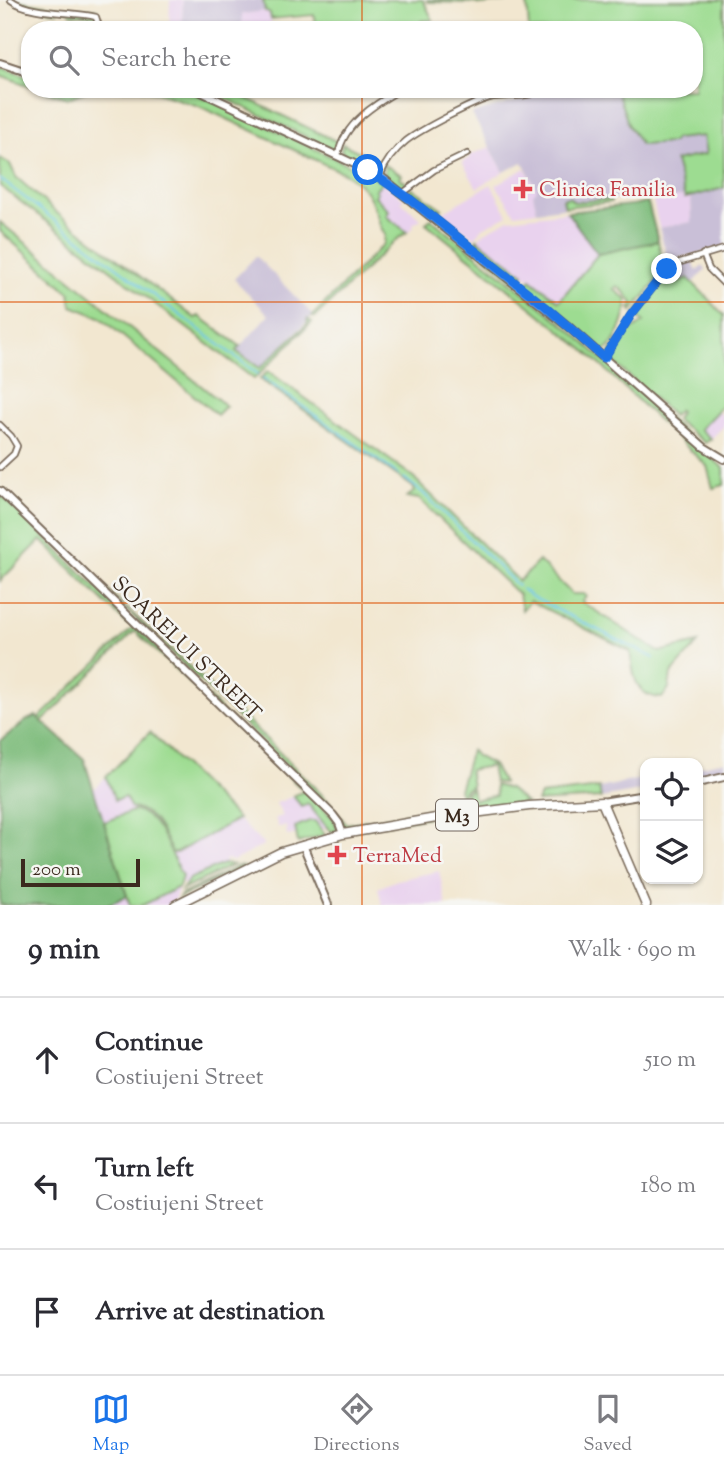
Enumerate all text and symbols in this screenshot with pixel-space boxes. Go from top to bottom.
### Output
search box [21,21,703,98]
icon: search [45,41,83,79]
text: Search here [101,41,231,78]
route start [352,154,383,185]
place label: Clinica Familia [539,176,676,206]
marker: Clinica Familia [513,179,533,199]
route end [651,253,682,284]
street label: SOARELUI STREET [104,570,267,729]
map controls [640,758,703,884]
button: locate [640,758,703,821]
road number: M3 [436,800,478,830]
button: layers [640,821,703,884]
place label: TerraMed [353,842,442,872]
marker: TerraMed [327,845,347,865]
scale bar [21,856,140,888]
text: 200 m [32,857,81,884]
text: 9 min [28,929,100,972]
text: Walk · 690 m [568,934,696,967]
text: Continue [95,1025,203,1062]
icon: ahead [28,1041,66,1079]
text: 510 m [644,1044,696,1077]
text: Costiujeni Street [95,1062,264,1095]
text: Turn left [95,1151,194,1188]
icon: left [28,1167,66,1205]
text: 180 m [641,1170,696,1203]
text: Costiujeni Street [95,1188,264,1221]
icon: arrive [28,1293,66,1331]
text: Arrive at destination [95,1294,325,1331]
tab: Map [92,1390,130,1459]
tab: Directions [314,1390,399,1459]
tab: Saved [583,1390,632,1459]

